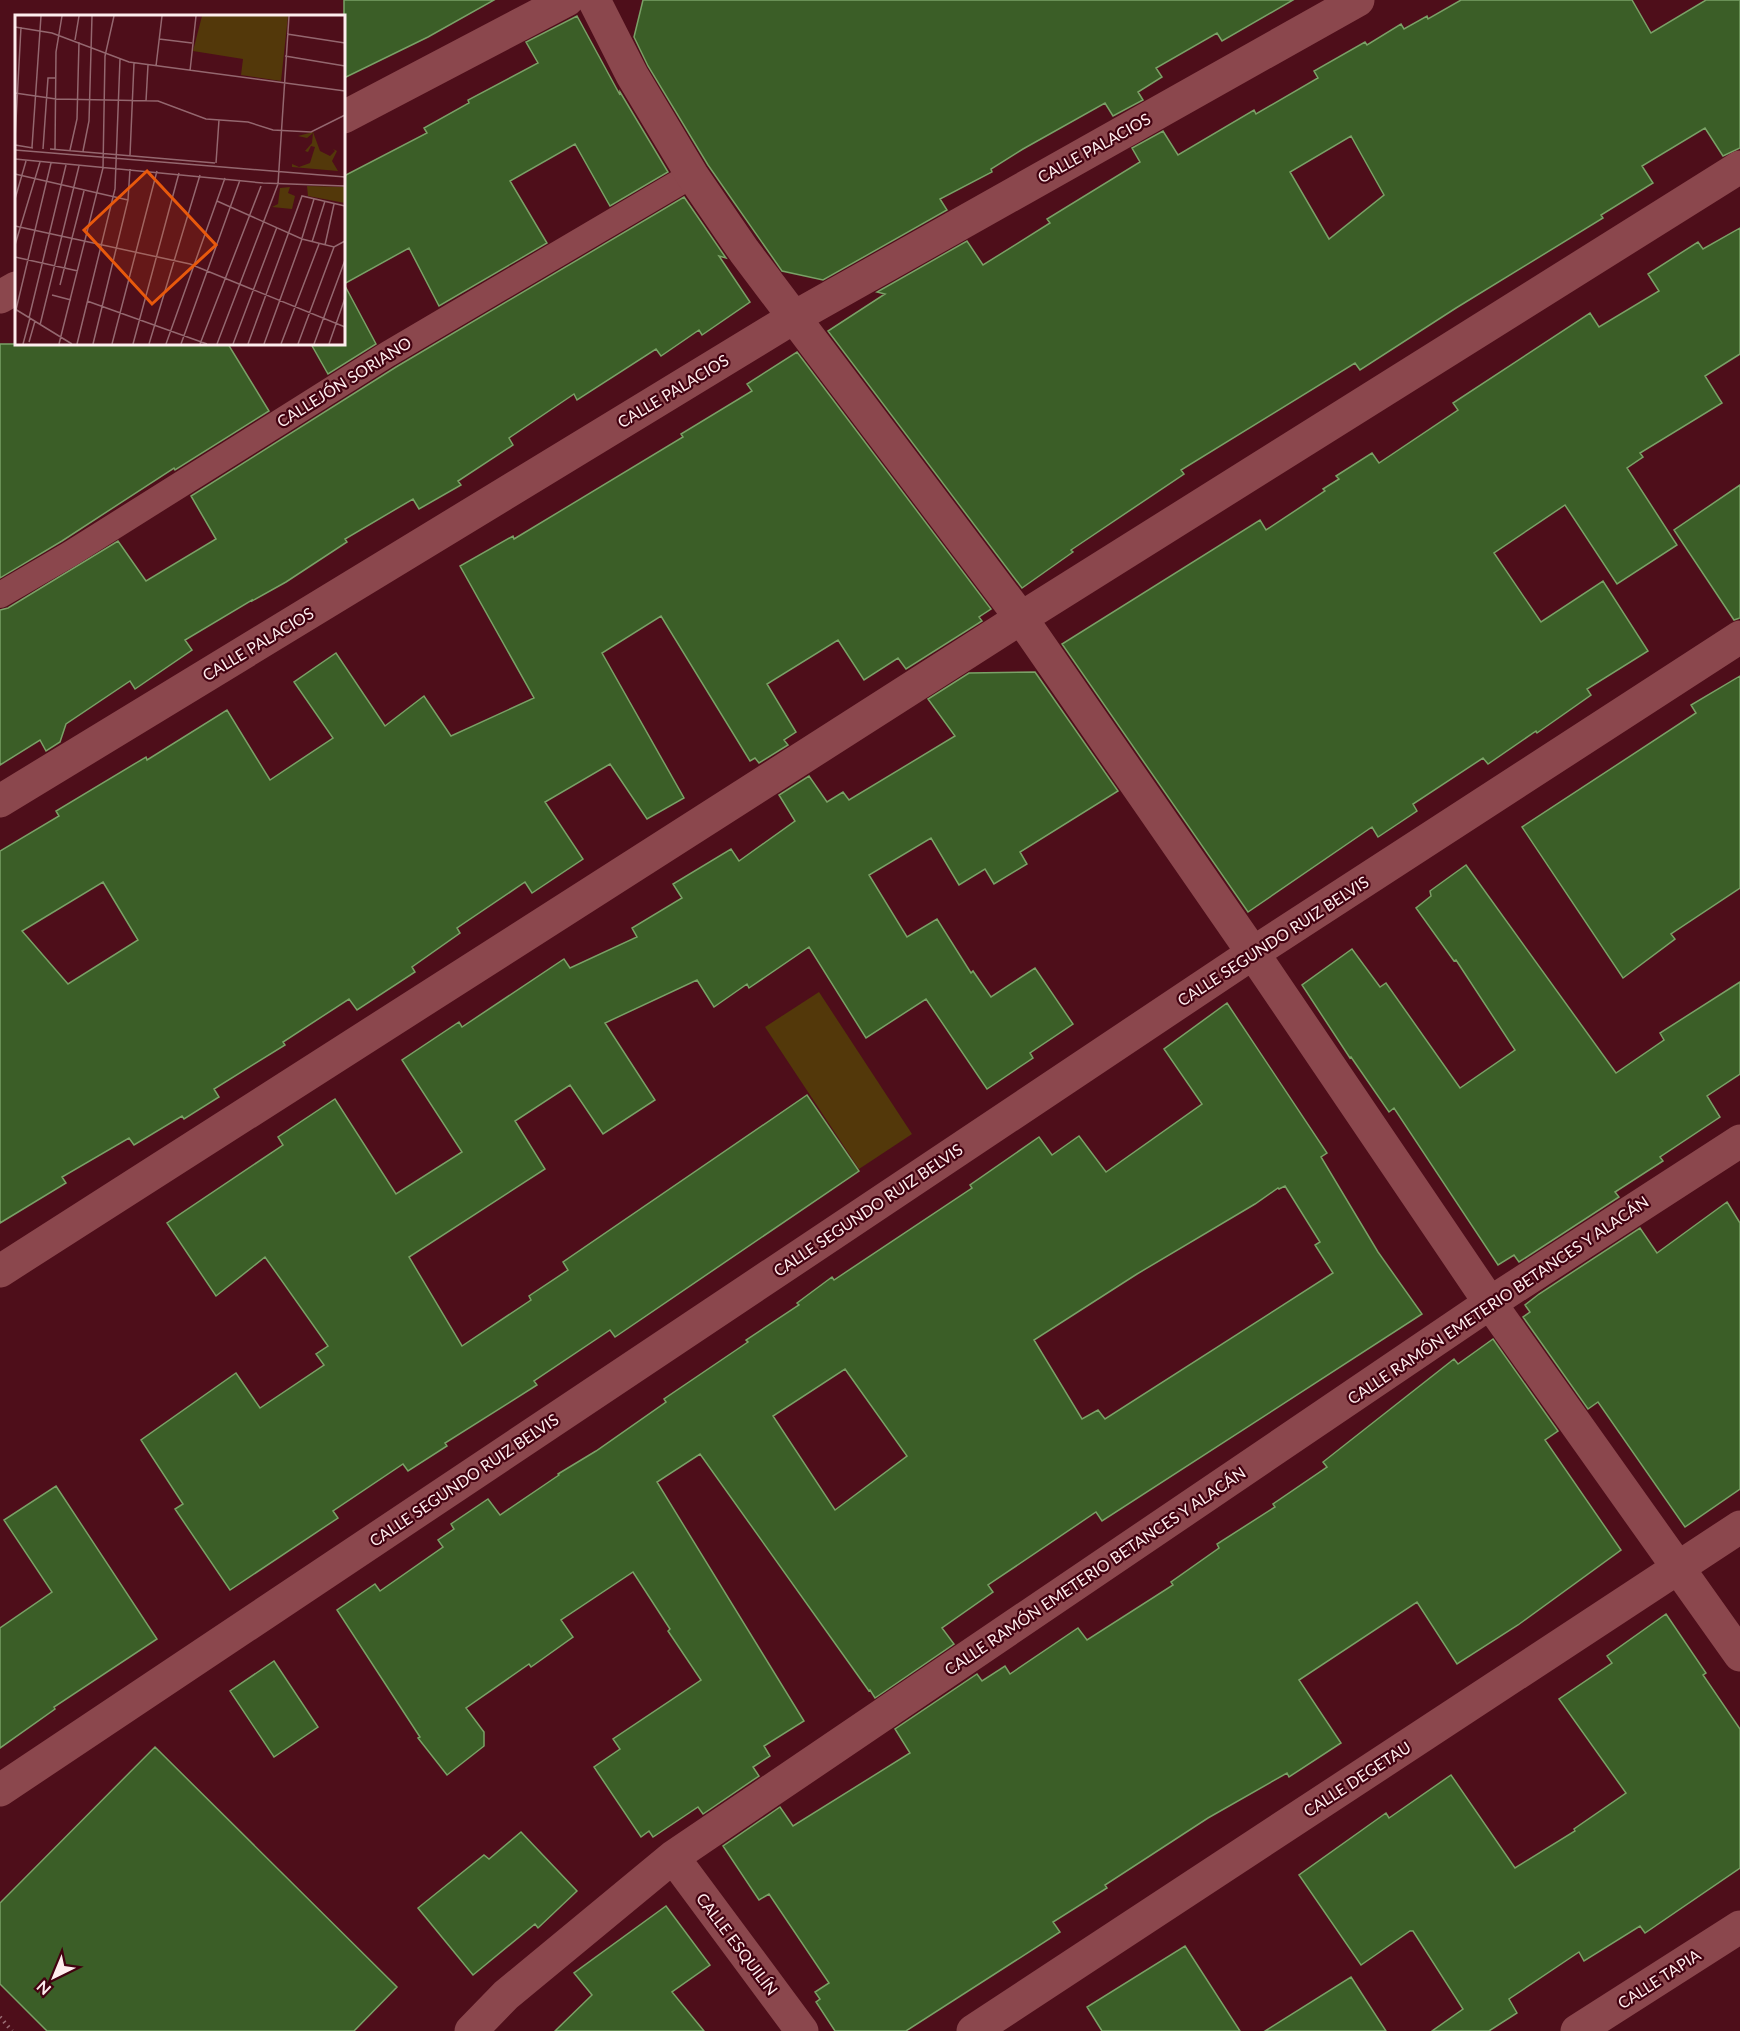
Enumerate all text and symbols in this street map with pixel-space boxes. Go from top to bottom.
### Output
inset map [15,15,345,345]
street label: CALLE PALACIOS [1034,109,1154,186]
street label: CALLEJÓN SORIANO [273,332,415,431]
street label: CALLE PALACIOS [614,350,732,431]
street label: CALLE PALACIOS [199,603,317,684]
street label: CALLE SEGUNDO RUIZ BELVIS [1174,872,1372,1010]
street label: CALLE SEGUNDO RUIZ BELVIS [770,1139,966,1280]
street label: CALLE RAMÓN EMETERIO BETANCES Y ALACÁN [1344,1191,1652,1408]
street label: CALLE SEGUNDO RUIZ BELVIS [366,1409,562,1550]
street label: CALLE RAMÓN EMETERIO BETANCES Y ALACÁN [941,1462,1249,1679]
street label: CALLE DEGETAU [1300,1737,1414,1820]
street label: CALLE ESQUILÍN [693,1889,782,1999]
street label: CALLE TAPIA [1614,1945,1704,2012]
north arrow [24,1947,84,2007]
text: N [32,1977,54,1999]

